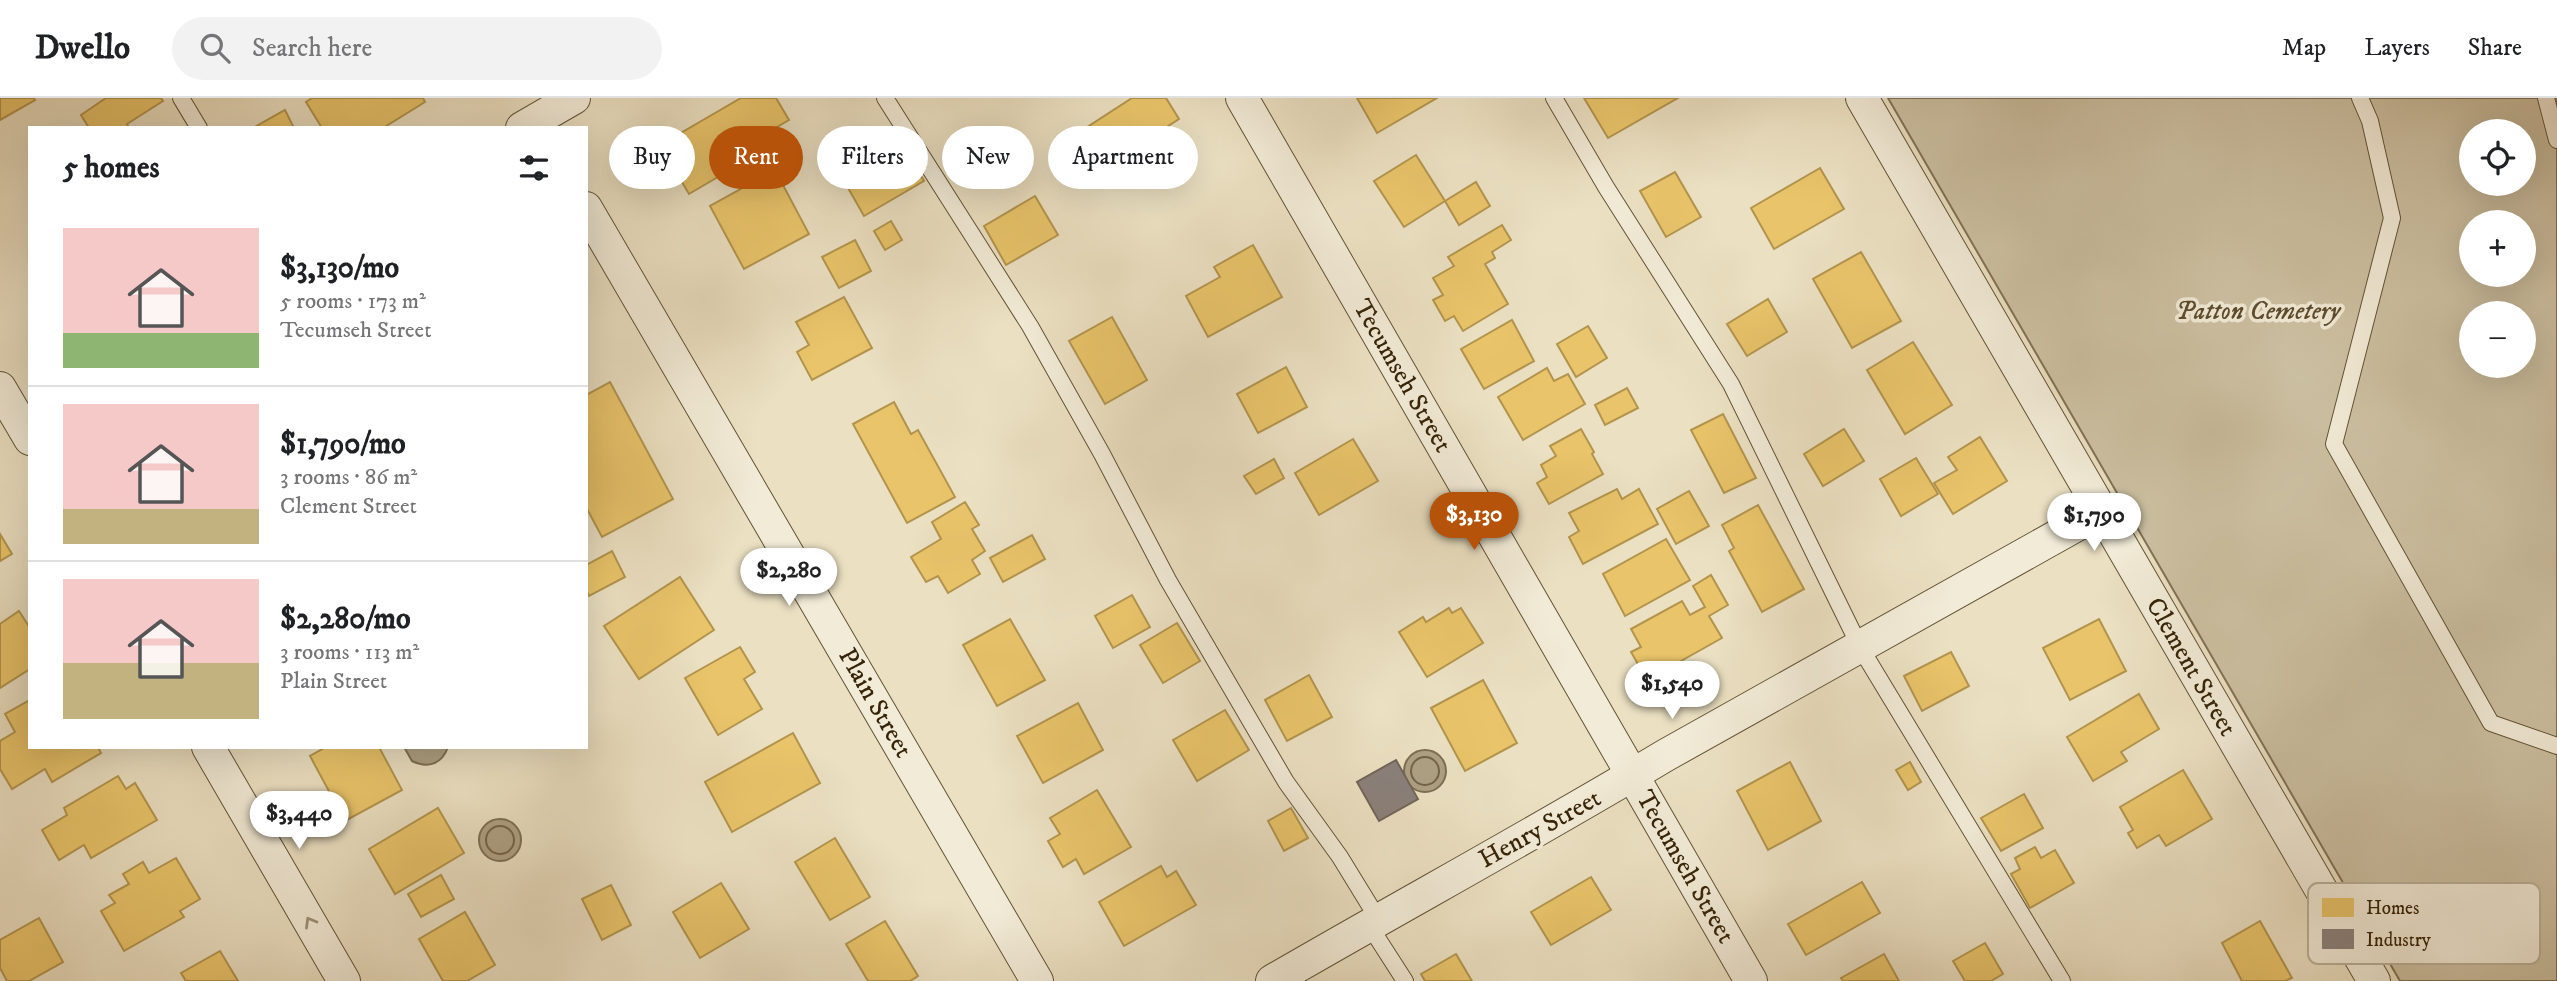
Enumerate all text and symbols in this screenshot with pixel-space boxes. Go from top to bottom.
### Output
search box [172,17,662,80]
text: Dwello [35,28,130,69]
icon: search [196,29,234,67]
text: Search here [252,32,372,65]
text: Map [2282,33,2326,63]
text: Layers [2364,33,2430,63]
text: Share [2468,33,2522,63]
map controls [2459,119,2536,378]
button: locate [2459,119,2536,196]
chip: Buy [609,126,695,189]
chip: Rent [709,126,803,189]
chip: Filters [817,126,928,189]
chip: New [942,126,1034,189]
chip: Apartment [1048,126,1198,189]
icon: filters [515,149,553,187]
text: 5 homes [63,150,159,187]
button: + [2459,210,2536,287]
text: $3,130/mo [280,250,399,287]
icon: home [119,256,203,340]
text: 5 rooms · 173 m² [280,287,426,316]
street label: Tecumseh Street [1345,294,1459,458]
park label: Patton Cemetery [2176,295,2342,328]
button: − [2459,301,2536,378]
text: Tecumseh Street [280,316,432,345]
text: $1,790/mo [280,426,406,463]
icon: home [119,432,203,516]
text: 3 rooms · 86 m² [280,463,417,492]
text: Clement Street [280,492,417,521]
pin: $3,130 [1417,492,1531,552]
pin: $1,790 [2037,494,2151,553]
text: $3,130 [1446,500,1502,529]
text: $1,790 [2063,501,2125,530]
pin: $2,280 [732,548,846,608]
text: $2,280 [756,556,822,585]
street label: Clement Street [2138,592,2244,742]
text: $2,280/mo [280,601,411,638]
icon: home [119,607,203,691]
text: 3 rooms · 113 m² [280,638,419,667]
street label: Plain Street [830,642,920,764]
pin: $1,540 [1615,662,1729,721]
text: Plain Street [280,667,387,696]
text: $1,540 [1641,669,1703,698]
street label: Henry Street [1473,782,1607,876]
street label: Tecumseh Street [1628,785,1742,949]
pin: $3,440 [242,792,356,851]
text: $3,440 [266,799,332,828]
legend [2308,883,2540,964]
text: Homes [2366,897,2419,920]
one-way arrow [305,917,318,930]
text: Industry [2366,929,2432,952]

